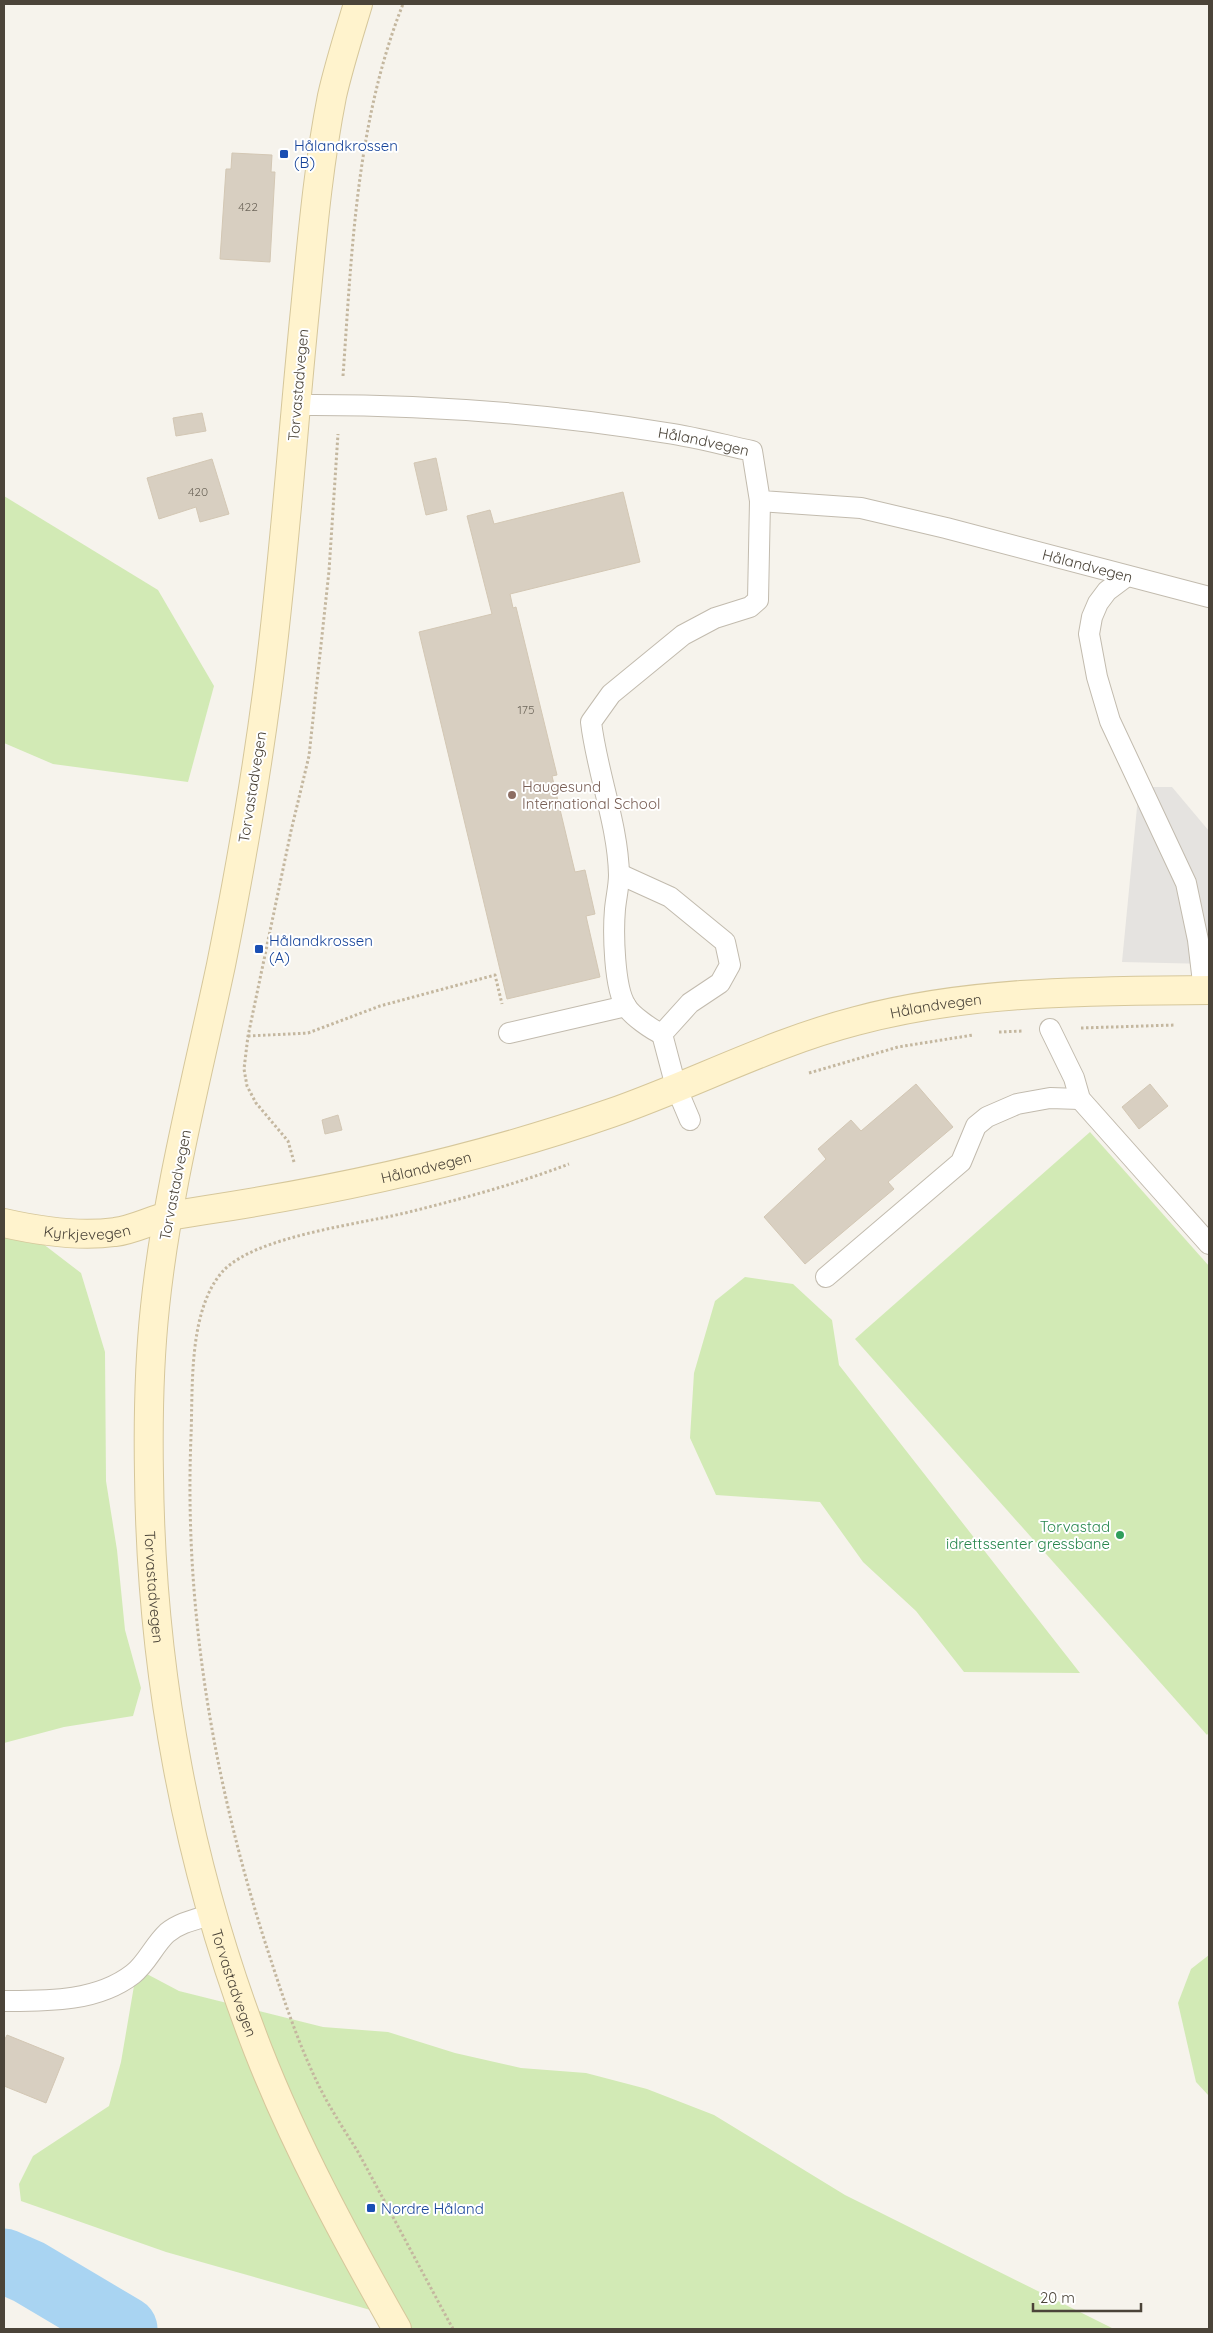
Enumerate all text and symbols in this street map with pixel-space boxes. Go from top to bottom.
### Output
place label: Hålandkrossen (B) [294,136,398,172]
marker: Hålandkrossen (B) [278,148,290,160]
house number: 422 [238,199,258,214]
street label: Torvastadvegen [284,328,312,442]
street label: Hålandvegen [657,422,751,460]
house number: 420 [188,484,208,499]
street label: Hålandvegen [1040,544,1135,586]
house number: 175 [517,702,535,717]
street label: Torvastadvegen [234,730,270,844]
place label: Haugesund International School [522,777,660,813]
marker: Haugesund International School [506,789,518,801]
place label: Hålandkrossen (A) [269,931,373,967]
marker: Hålandkrossen (A) [253,943,265,955]
street label: Hålandvegen [888,989,983,1022]
street label: Torvastadvegen [155,1128,195,1242]
street label: Hålandvegen [379,1147,473,1187]
street label: Kyrkjevegen [42,1220,133,1243]
place label: Torvastad idrettssenter gressbane [946,1517,1110,1553]
marker: Torvastad idrettssenter gressbane [1114,1529,1126,1541]
street label: Torvastadvegen [141,1530,169,1644]
street label: Torvastadvegen [208,1927,262,2039]
place label: Nordre Håland [381,2199,484,2218]
marker: Nordre Håland [365,2202,377,2214]
scale bar [1033,2280,1140,2312]
text: 20 m [1040,2288,1075,2307]

